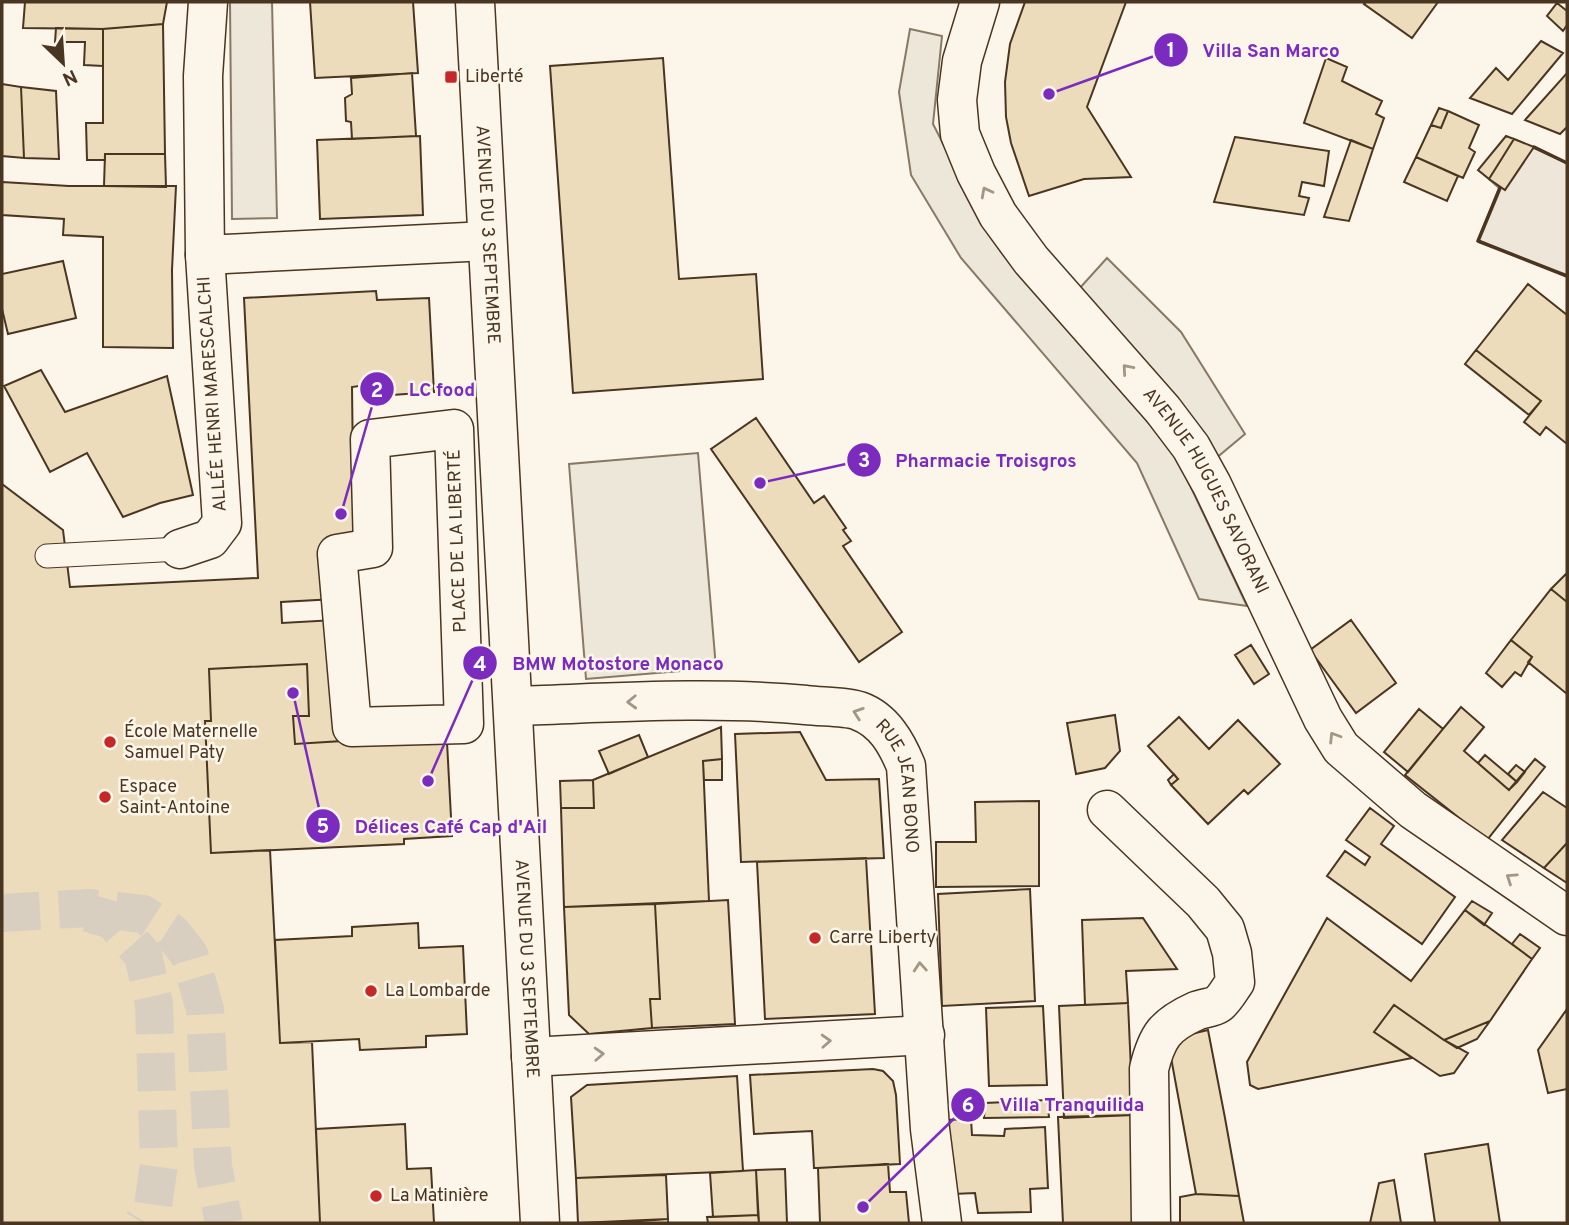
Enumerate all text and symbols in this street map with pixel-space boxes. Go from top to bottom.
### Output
north arrow [28,28,98,98]
callout: Villa San Marco [1153,30,1354,70]
text: 1 [1167,38,1175,65]
text: Villa San Marco [1202,40,1340,64]
text: N [58,63,81,90]
place label: Liberté [465,66,523,89]
marker: Liberté [443,69,459,85]
street label: AVENUE DU 3 SEPTEMBRE [470,124,505,345]
one-way arrow [981,187,994,199]
street label: ALLÉE HENRI MARESCALCHI [191,275,233,513]
one-way arrow [1123,365,1136,378]
callout: LC food [360,369,489,409]
text: 2 [371,378,383,405]
text: LC food [409,379,475,403]
street label: AVENUE HUGUES SAVORANI [1137,383,1274,598]
callout: Pharmacie Troisgros [847,440,1091,480]
text: 3 [858,448,870,475]
street label: PLACE DE LA LIBERTÉ [441,449,473,633]
text: Pharmacie Troisgros [895,450,1077,474]
callout: BMW Motostore Monaco [463,643,737,683]
text: 4 [473,652,487,679]
text: BMW Motostore Monaco [512,653,724,677]
one-way arrow [626,694,637,709]
one-way arrow [852,707,865,721]
street label: RUE JEAN BONO [870,714,923,854]
place label: École Maternelle Samuel Paty [124,719,258,765]
one-way arrow [1329,731,1342,744]
marker: École Maternelle Samuel Paty [102,734,118,750]
place label: Espace Saint-Antoine [119,776,230,820]
marker: Espace Saint-Antoine [97,789,113,805]
callout: Délices Café Cap d'Ail [305,806,561,846]
text: 5 [317,814,329,841]
text: Délices Café Cap d'Ail [355,816,547,840]
street label: AVENUE DU 3 SEPTEMBRE [509,858,544,1079]
one-way arrow [1506,873,1519,886]
place label: Carre Liberty [829,927,936,950]
marker: Carre Liberty [807,930,823,946]
one-way arrow [913,961,928,972]
place label: La Lombarde [385,980,490,1003]
marker: La Lombarde [363,983,379,999]
one-way arrow [821,1033,832,1048]
one-way arrow [594,1046,605,1061]
callout: Villa Tranquilida [951,1085,1159,1125]
text: 6 [962,1093,974,1120]
text: Villa Tranquilida [1000,1094,1144,1118]
place label: La Matinière [390,1185,489,1208]
marker: La Matinière [368,1188,384,1204]

